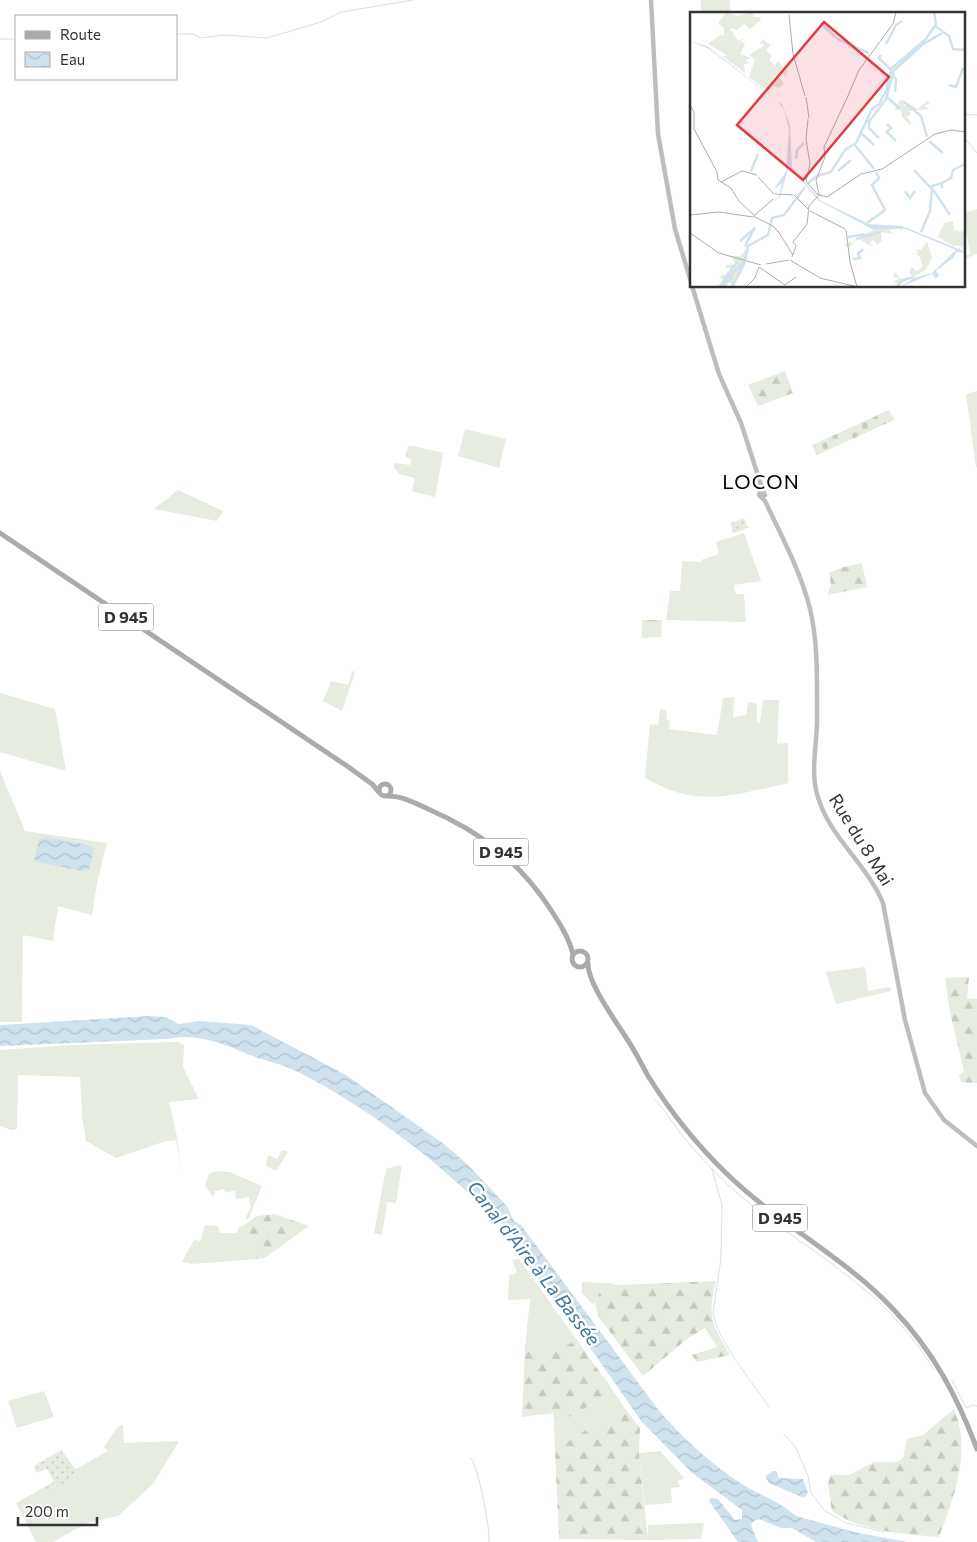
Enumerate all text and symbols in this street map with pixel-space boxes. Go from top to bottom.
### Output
inset map [690,12,964,288]
legend [15,15,178,80]
text: Route [60,25,101,43]
text: Eau [60,50,85,68]
district label: LOCON [722,469,800,493]
road number: D 945 [98,604,154,630]
street label: Rue du 8 Mai [825,789,899,890]
road number: D 945 [474,839,528,866]
water label: Canal d'Aire à La Bassée [463,1176,606,1350]
road number: D 945 [752,1204,808,1232]
scale bar [18,1494,96,1526]
text: 200 m [25,1502,69,1520]

